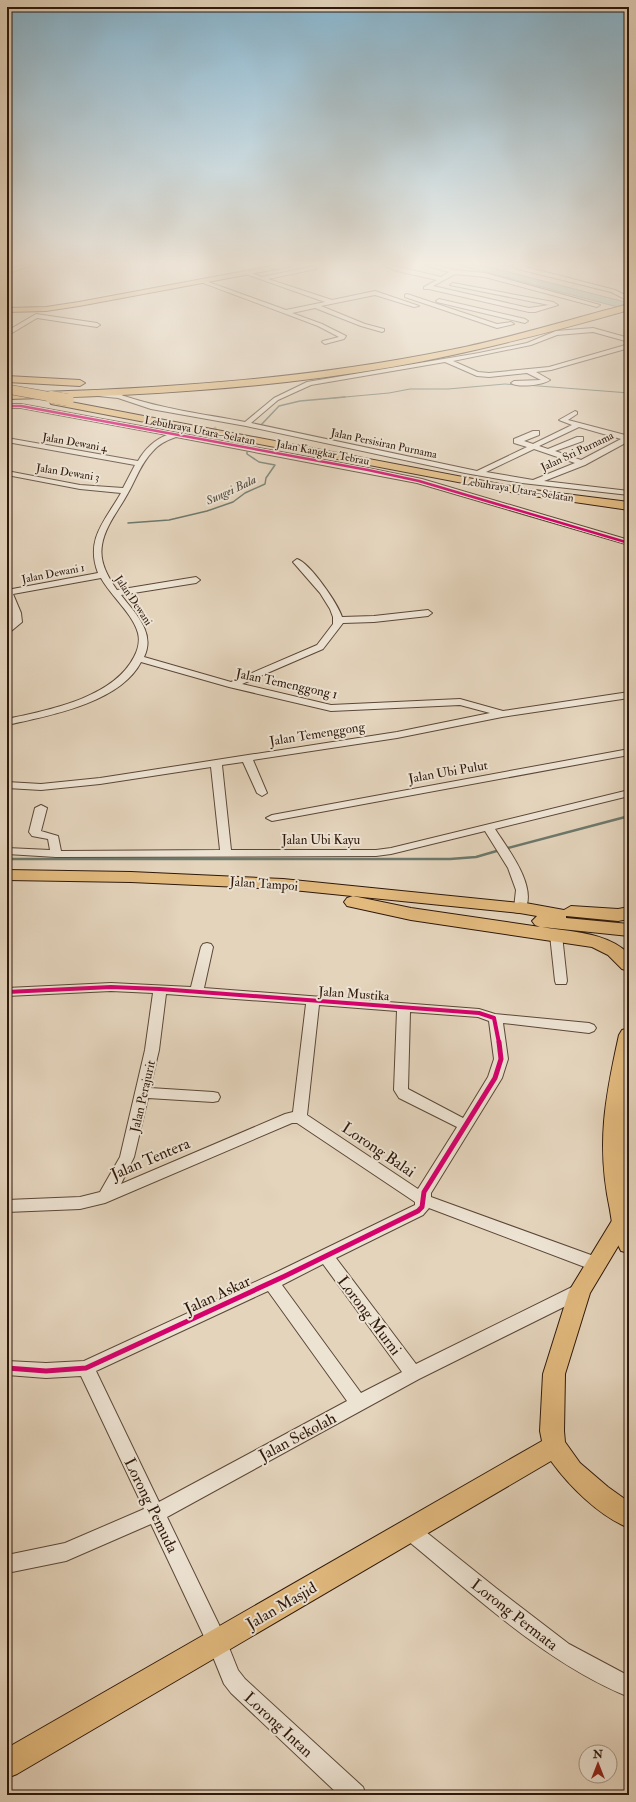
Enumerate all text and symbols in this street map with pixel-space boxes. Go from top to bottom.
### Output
street label: Lebuhraya Utara–Selatan [143,413,257,449]
street label: Jalan Persisiran Purnama [328,426,439,462]
street label: Jalan Sri Purnama [538,429,617,475]
street label: Jalan Dewani 4 [40,430,109,456]
street label: Jalan Kangkar Tebrau [274,437,371,469]
street label: Jalan Dewani 3 [34,461,101,485]
water label: Sungei Bala [203,472,259,509]
street label: Lebuhraya Utara–Selatan [461,474,575,506]
street label: Jalan Dewani 1 [20,561,86,587]
street label: Jalan Dewani [111,572,155,628]
street label: Jalan Temenggong 1 [233,665,339,703]
street label: Jalan Temenggong [267,718,367,750]
street label: Jalan Ubi Pulut [406,757,489,787]
street label: Jalan Ubi Kayu [281,832,361,849]
street label: Jalan Tampoi [228,874,299,895]
street label: Jalan Mustika [317,983,391,1005]
street label: Jalan Perajurit [127,1059,159,1135]
street label: Lorong Balai [338,1118,419,1182]
street label: Jalan Tentera [107,1133,194,1186]
street label: Jalan Askar [180,1271,254,1320]
street label: Lorong Murni [333,1272,406,1359]
street label: Jalan Sekolah [255,1408,341,1467]
street label: Lorong Pemuda [120,1455,183,1557]
street label: Lorong Permata [467,1575,562,1655]
street label: Jalan Masjid [242,1578,321,1635]
street label: Lorong Intan [240,1688,317,1762]
north arrow [578,1744,618,1784]
text: N [592,1748,604,1761]

